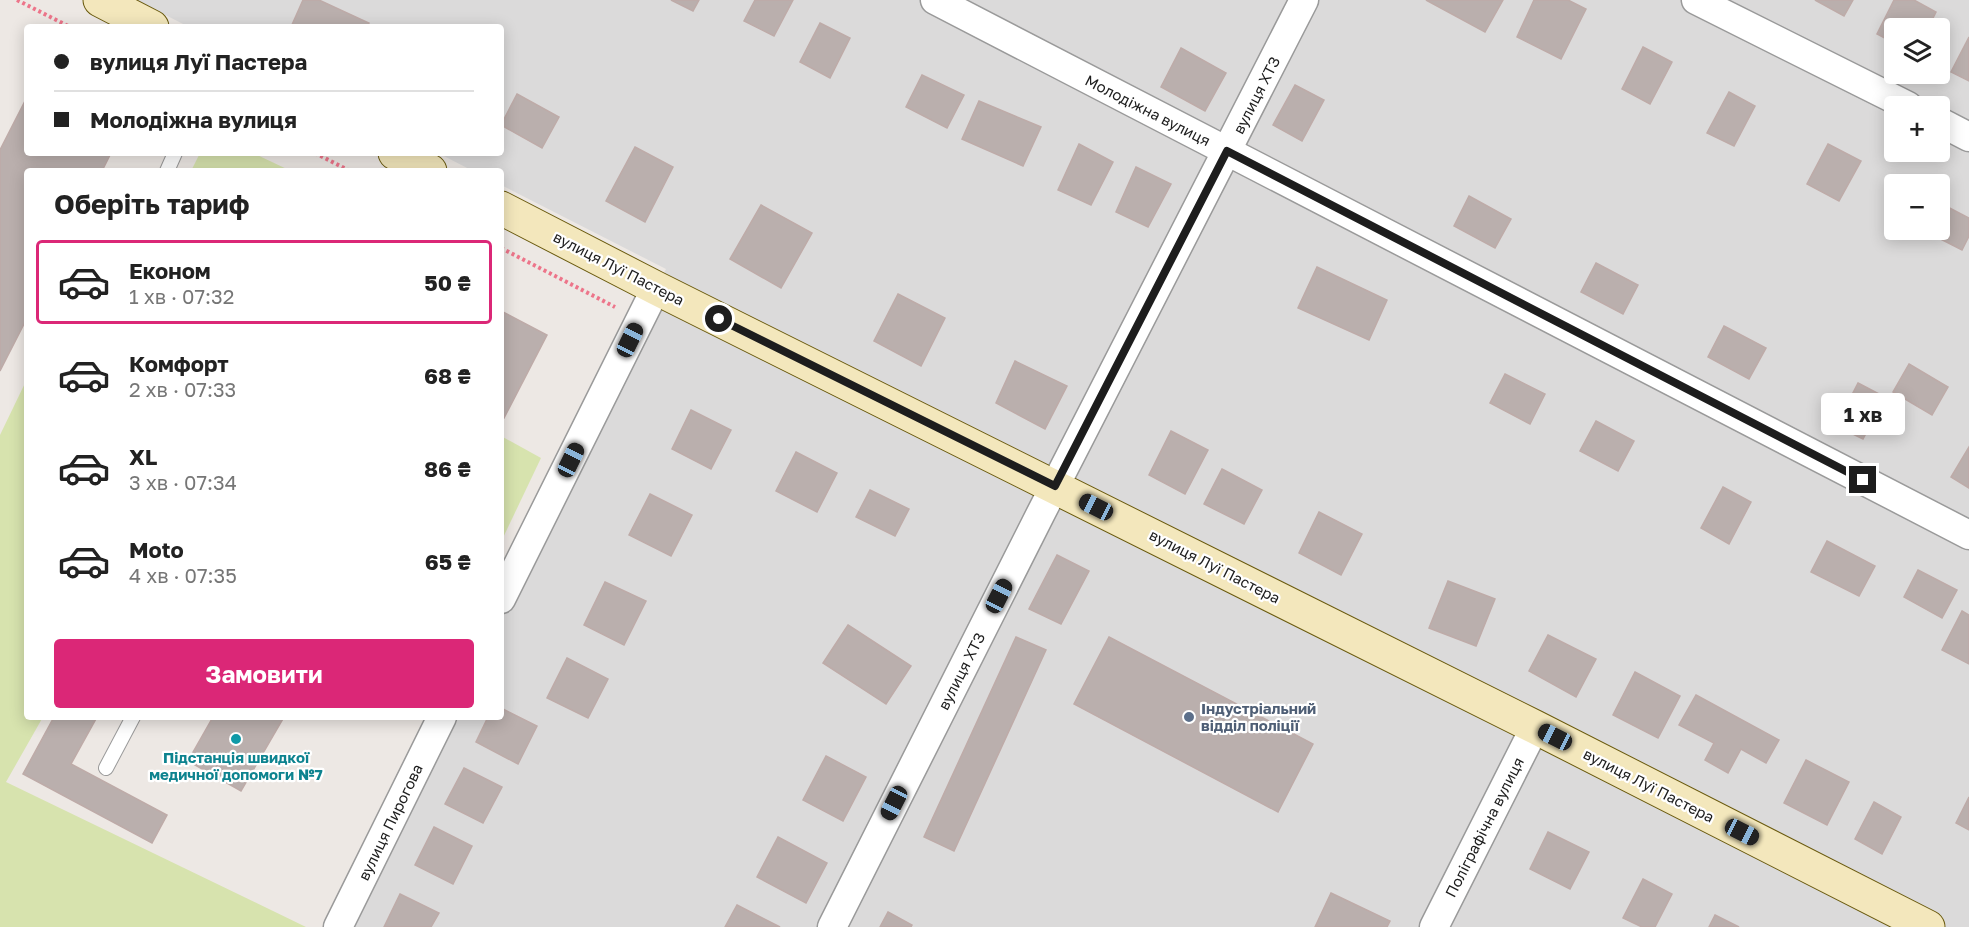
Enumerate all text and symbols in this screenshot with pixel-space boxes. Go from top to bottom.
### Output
map controls [1884,18,1950,240]
button: layers [1884,18,1950,84]
text: вулиця Луї Пастера [90,48,307,75]
street label: вулиця ХТЗ [1229,53,1283,137]
street label: Молодіжна вулиця [1082,71,1214,149]
button: + [1884,96,1950,162]
text: Молодіжна вулиця [90,106,297,133]
button: − [1884,174,1950,240]
text: Оберіть тариф [54,188,250,220]
street label: вулиця Луї Пастера [551,227,687,309]
icon: car [57,255,111,309]
text: Економ [129,257,211,284]
text: 50 ₴ [424,269,471,296]
text: 1 хв · 07:32 [129,284,234,308]
route start [705,305,732,332]
car [614,320,646,360]
icon: car [57,348,111,402]
text: Комфорт [129,350,229,377]
text: 68 ₴ [424,362,471,389]
text: 2 хв · 07:33 [129,377,236,401]
callout: 1 хв [1821,393,1905,435]
text: 1 хв [1844,402,1882,426]
car [555,440,587,480]
icon: car [57,441,111,495]
text: XL [129,443,157,470]
text: 86 ₴ [424,455,471,482]
route end [1849,466,1876,493]
text: 3 хв · 07:34 [129,470,237,494]
car [1076,491,1116,523]
street label: вулиця Луї Пастера [1147,525,1283,607]
icon: car [57,534,111,588]
text: Moto [129,536,184,563]
text: 65 ₴ [425,548,471,575]
text: 4 хв · 07:35 [129,563,237,587]
car [983,576,1015,616]
street label: вулиця ХТЗ [934,629,988,713]
button: Замовити [54,639,474,708]
place label: Індустріальний відділ поліції [1201,699,1316,734]
marker: Індустріальний відділ поліції [1182,710,1196,724]
car [1535,721,1575,753]
marker: Підстанція швидкої медичної допомоги №7 [229,732,243,746]
street label: вулиця Луї Пастера [1581,744,1717,826]
place label: Підстанція швидкої медичної допомоги №7 [149,748,323,783]
street label: Поліграфічна вулиця [1441,754,1527,900]
street label: вулиця Пирогова [354,761,426,883]
car [878,783,910,823]
car [1722,816,1762,848]

